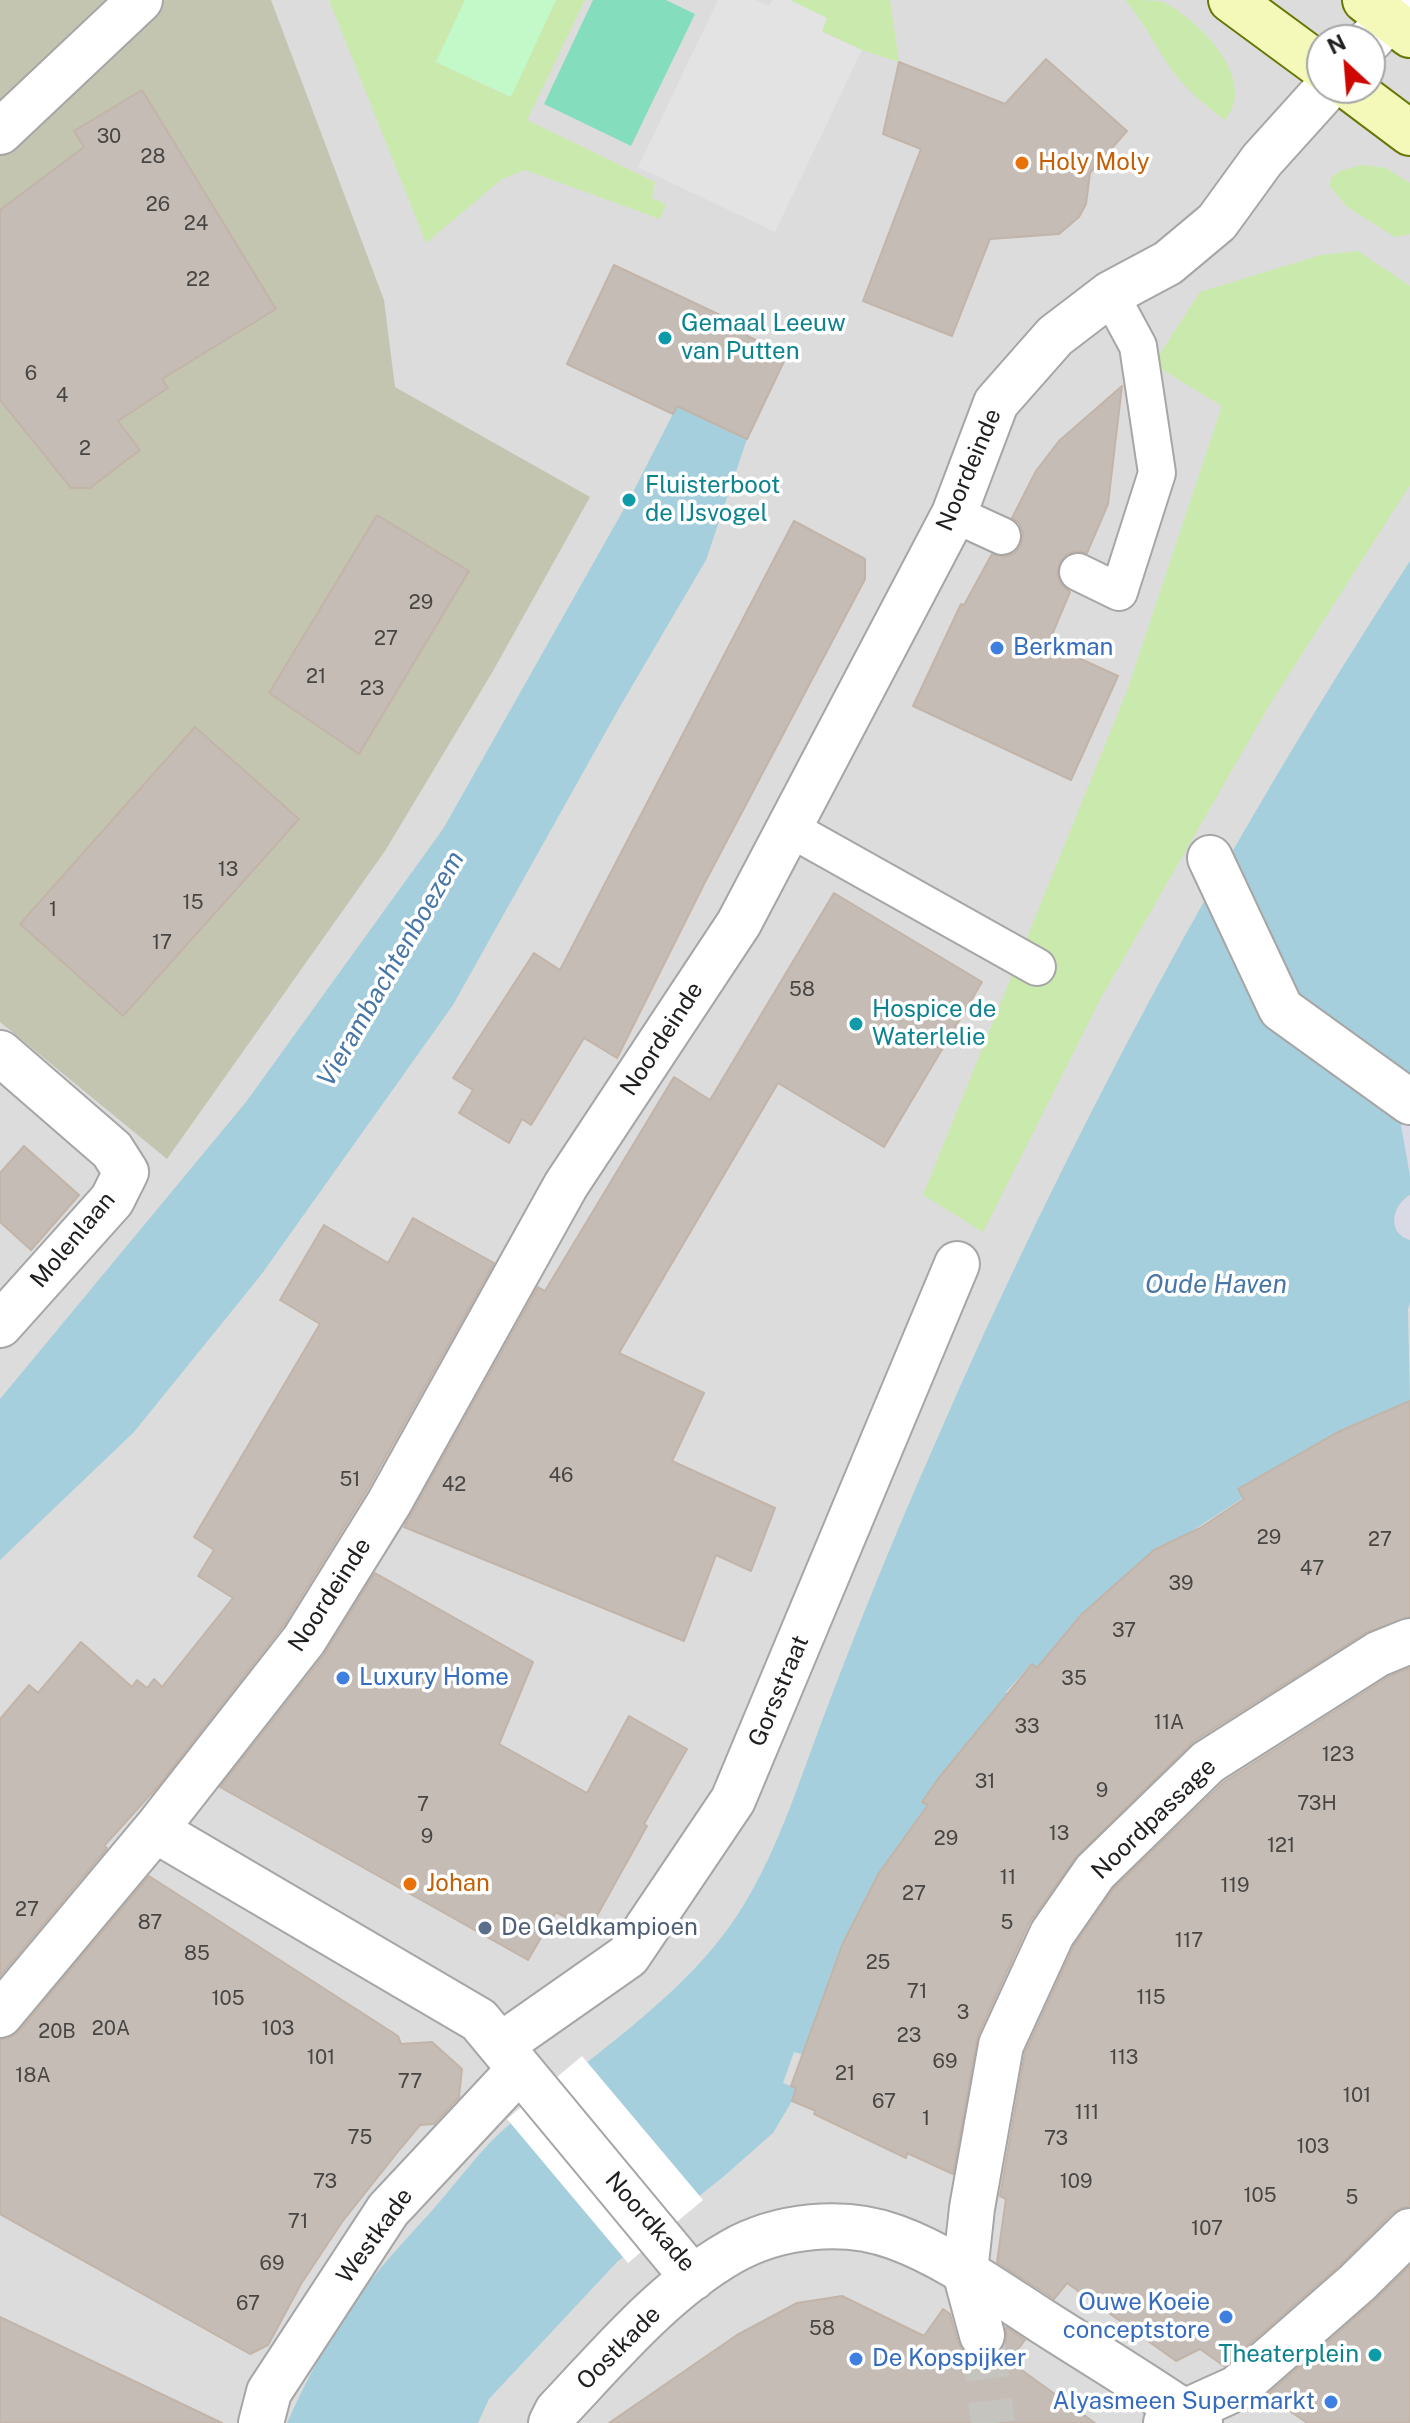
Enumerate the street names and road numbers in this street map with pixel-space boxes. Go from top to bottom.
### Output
street label: Noordeinde [930,405,1008,535]
street label: Noordeinde [615,977,709,1101]
street label: Molenlaan [25,1186,121,1294]
street label: Noordeinde [283,1533,377,1657]
street label: Gorsstraat [743,1631,815,1751]
street label: Noordpassage [1086,1752,1222,1886]
street label: Noordkade [599,2166,701,2278]
street label: Westkade [331,2183,419,2289]
street label: Oostkade [571,2300,667,2396]

